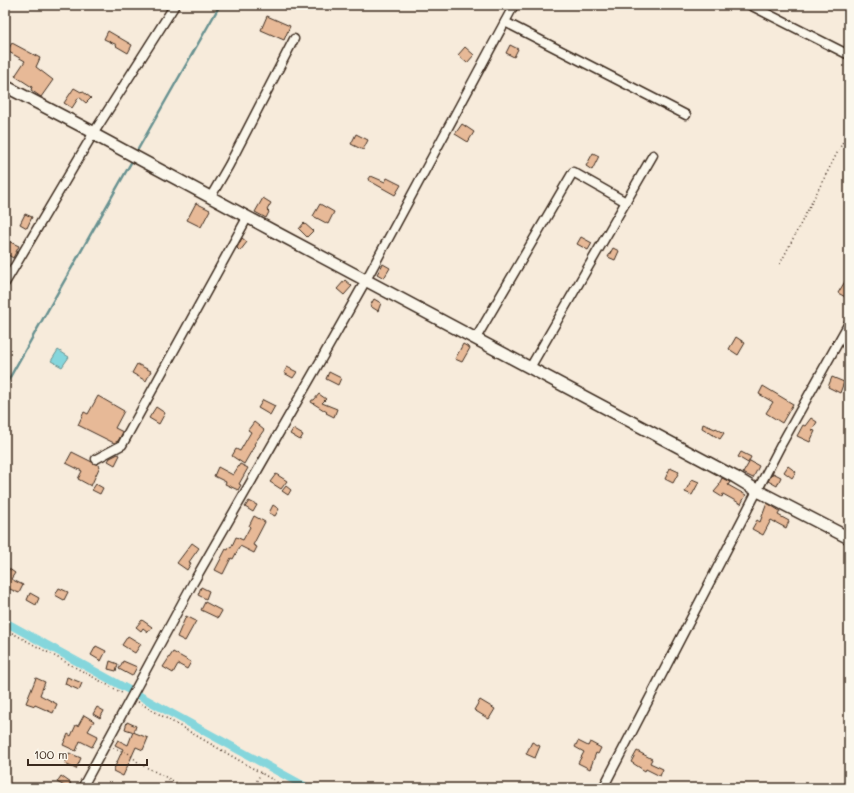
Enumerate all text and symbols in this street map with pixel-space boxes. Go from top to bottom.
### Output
scale bar [28,741,147,767]
text: 100 m [34,746,68,762]

